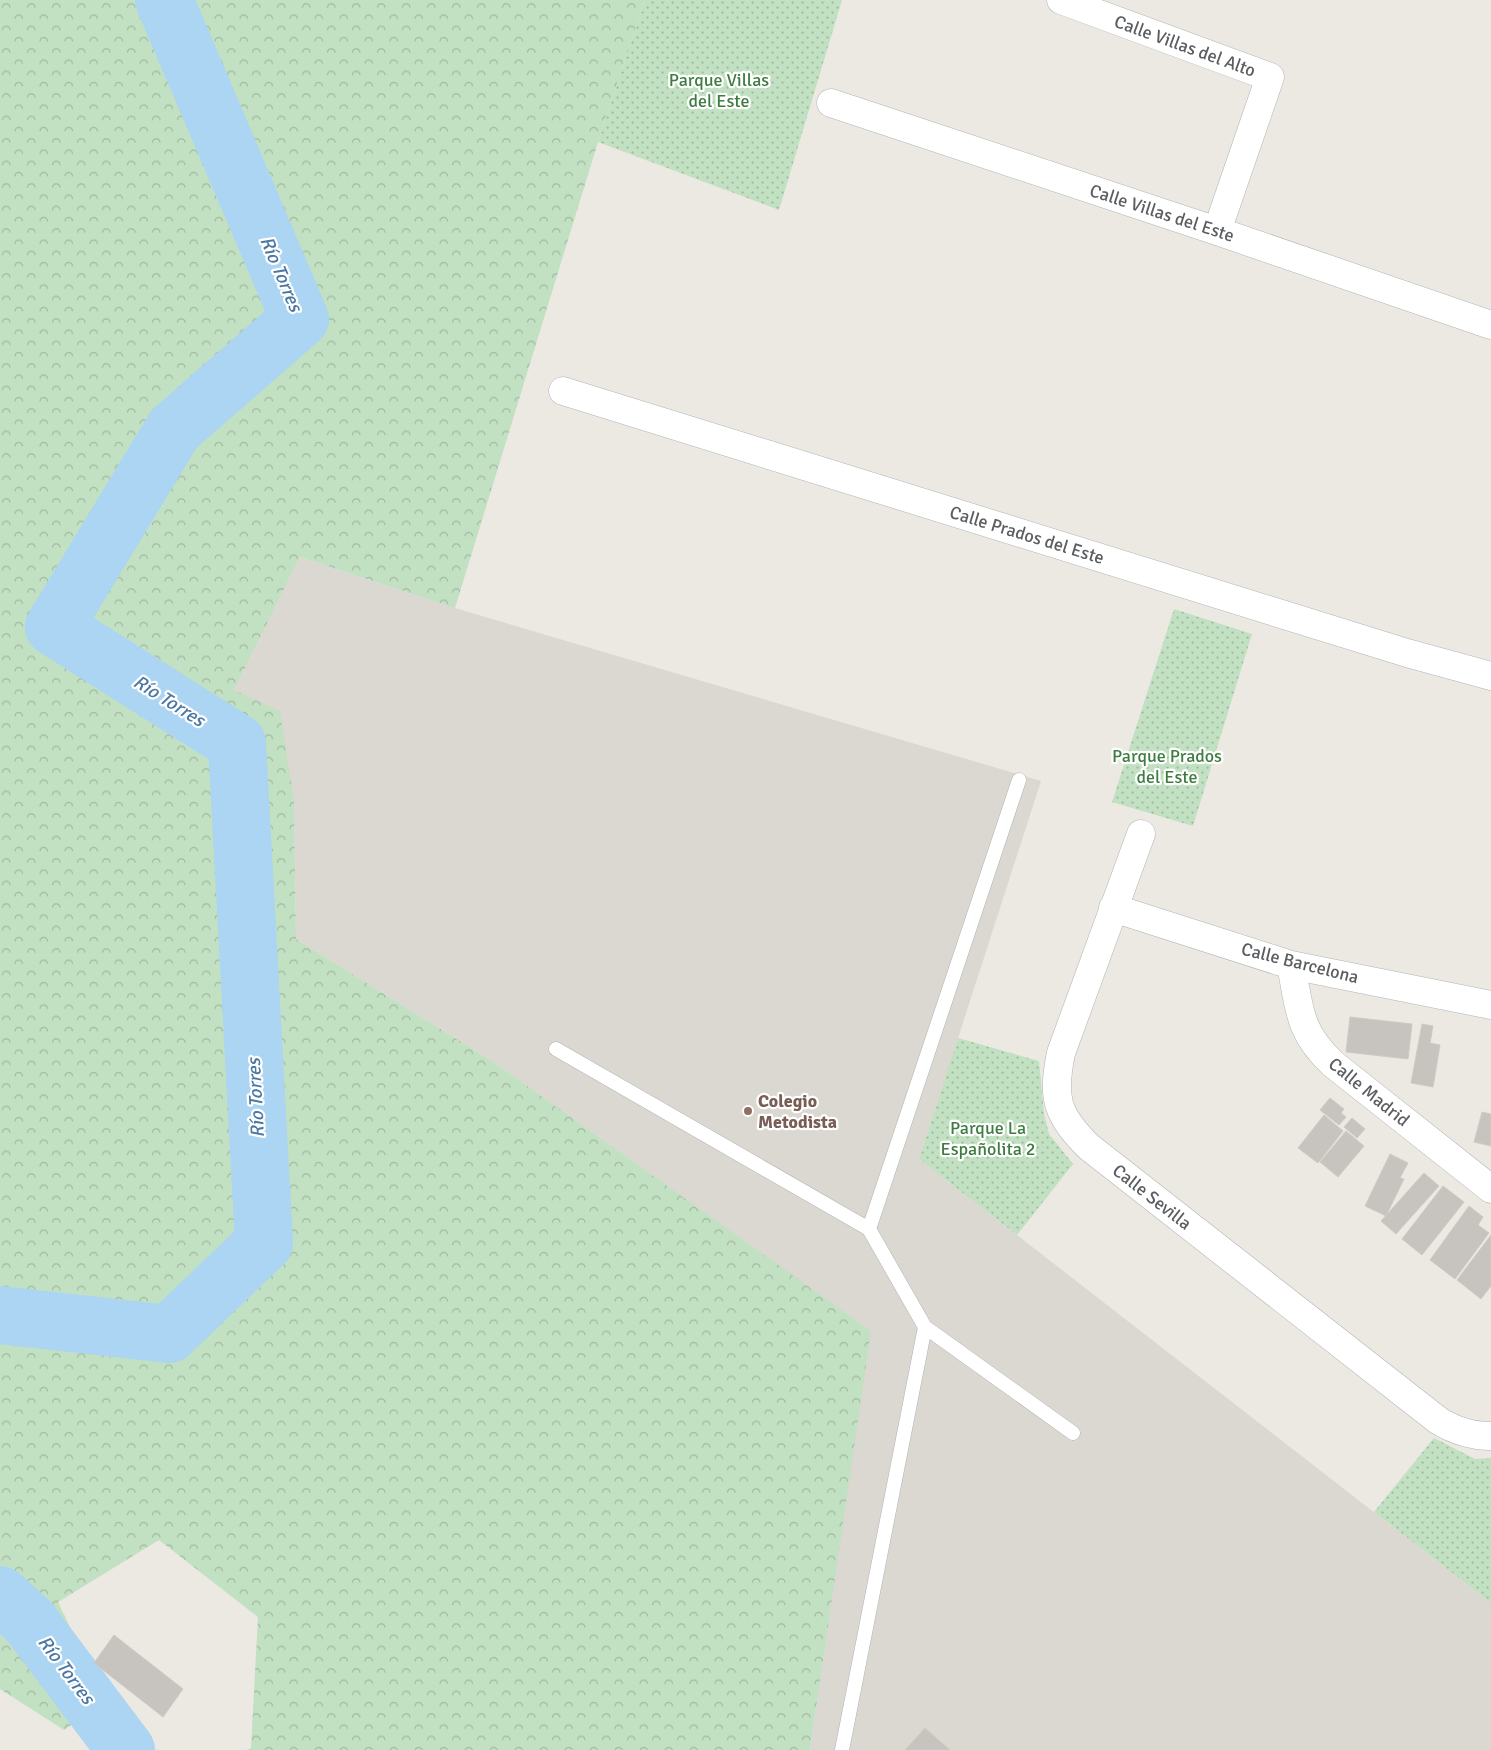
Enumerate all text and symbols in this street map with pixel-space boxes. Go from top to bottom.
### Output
street label: Calle Villas del Alto [1111,10,1259,82]
park label: Parque Villas del Este [669,69,769,112]
street label: Calle Villas del Este [1087,179,1237,247]
water label: Río Torres [254,233,308,317]
street label: Calle Prados del Este [947,501,1107,569]
water label: Río Torres [129,670,211,733]
park label: Parque Prados del Este [1112,745,1222,788]
street label: Calle Barcelona [1239,938,1361,988]
street label: Calle Madrid [1324,1053,1414,1131]
water label: Río Torres [242,1056,270,1138]
place label: Colegio Metodista [758,1090,837,1133]
marker: Colegio Metodista [742,1105,754,1117]
park label: Parque La Españolita 2 [940,1117,1036,1160]
street label: Calle Sevilla [1108,1159,1196,1235]
water label: Río Torres [32,1631,101,1710]

